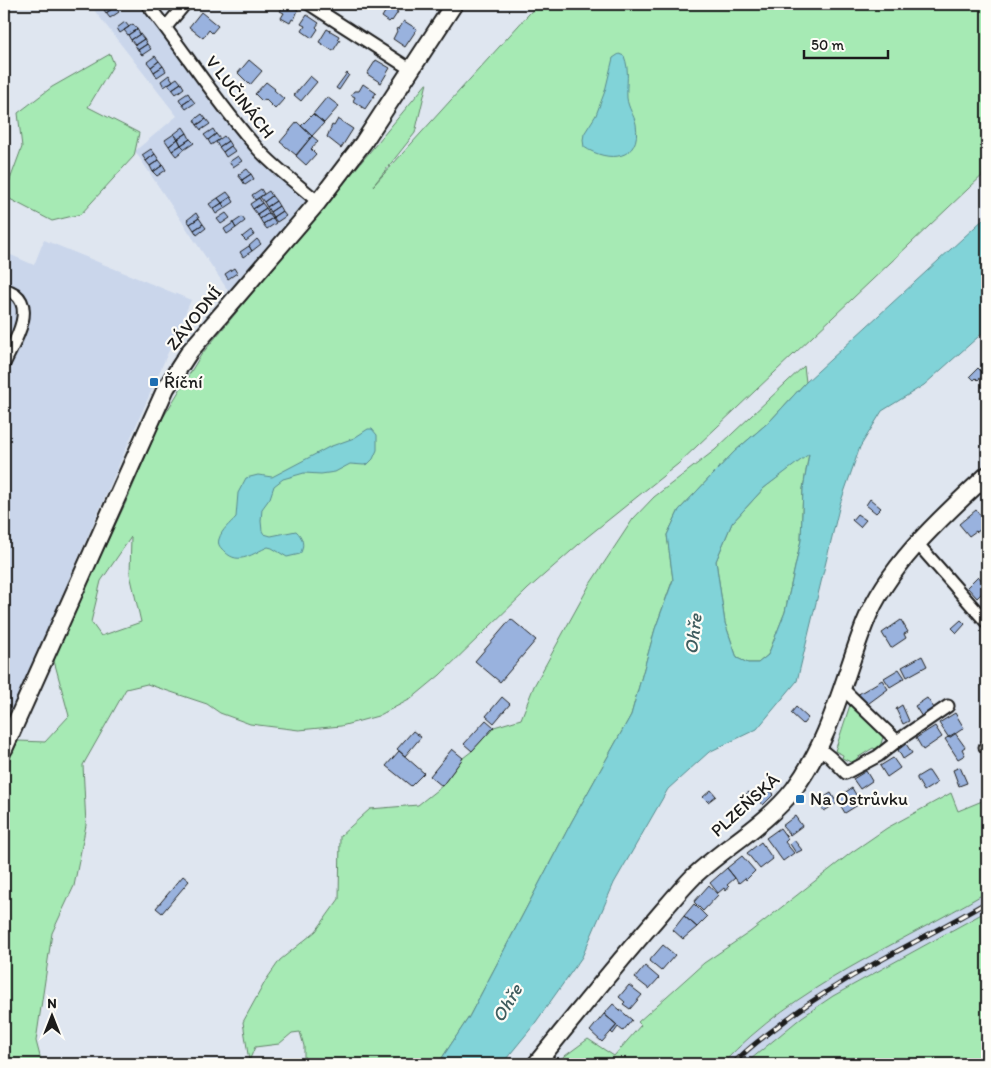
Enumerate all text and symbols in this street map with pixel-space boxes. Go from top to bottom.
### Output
scale bar [804,28,887,60]
text: 50 m [811,36,844,54]
street label: V LUČINÁCH [201,51,279,143]
street label: ZÁVODNÍ [161,281,227,355]
place label: Říční [164,371,203,393]
marker: Říční [148,376,160,388]
water label: Ohře [679,612,707,656]
street label: PLZEŇSKÁ [706,768,784,841]
place label: Na Ostrůvku [810,788,908,810]
marker: Na Ostrůvku [794,793,806,805]
water label: Ohře [487,979,528,1026]
north arrow [28,990,78,1040]
text: N [47,995,57,1012]

